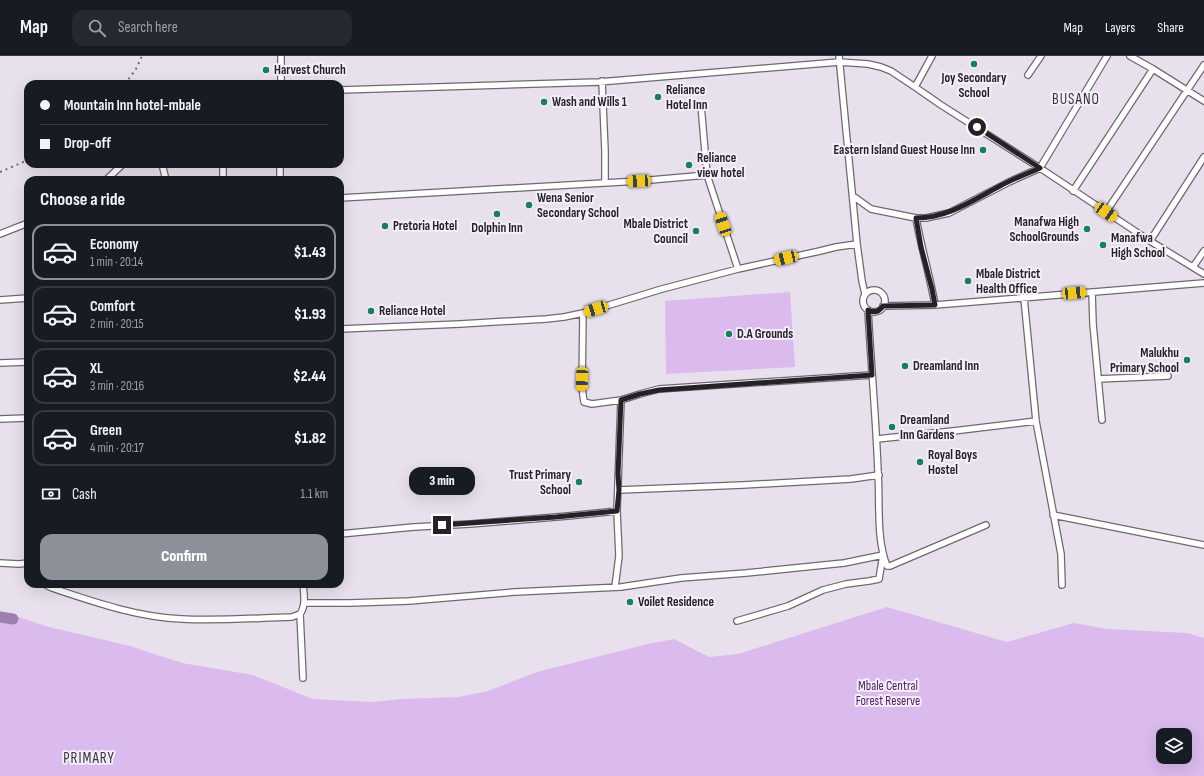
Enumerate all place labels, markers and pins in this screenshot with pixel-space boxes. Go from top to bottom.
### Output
marker: Joy Secondary School [969,59,979,69]
place label: Harvest Church [274,62,346,78]
marker: Harvest Church [261,65,271,75]
place label: Joy Secondary School [941,70,1007,101]
place label: Reliance Hotel Inn [666,82,708,113]
marker: Reliance Hotel Inn [653,92,663,102]
place label: Wash and Wills 1 [552,94,627,110]
marker: Wash and Wills 1 [539,97,549,107]
place label: Eastern Island Guest House Inn [834,142,975,158]
marker: Eastern Island Guest House Inn [978,145,988,155]
place label: Reliance view hotel [697,150,745,181]
marker: Reliance view hotel [684,160,694,170]
place label: Wena Senior Secondary School [537,190,619,221]
marker: Wena Senior Secondary School [524,200,534,210]
marker: Dolphin Inn [492,209,502,219]
place label: Manafwa High SchoolGrounds [1009,214,1079,245]
place label: Mbale District Council [624,216,689,247]
place label: Pretoria Hotel [393,218,458,234]
place label: Dolphin Inn [471,220,523,236]
marker: Pretoria Hotel [380,221,390,231]
marker: Manafwa High SchoolGrounds [1082,224,1092,234]
marker: Mbale District Council [691,226,701,236]
place label: Manafwa High School [1111,230,1165,261]
marker: Manafwa High School [1098,240,1108,250]
place label: Mbale District Health Office [976,266,1041,297]
marker: Mbale District Health Office [963,276,973,286]
place label: Reliance Hotel [379,303,446,319]
marker: Reliance Hotel [366,306,376,316]
place label: D.A Grounds [737,326,793,342]
marker: D.A Grounds [724,329,734,339]
place label: Malukhu Primary School [1110,345,1179,376]
marker: Malukhu Primary School [1182,355,1192,365]
place label: Dreamland Inn [913,358,979,374]
marker: Dreamland Inn [900,361,910,371]
place label: Dreamland Inn Gardens [900,412,954,443]
marker: Dreamland Inn Gardens [887,422,897,432]
place label: Royal Boys Hostel [928,447,977,478]
marker: Royal Boys Hostel [915,457,925,467]
place label: Trust Primary School [509,467,572,498]
marker: Trust Primary School [574,477,584,487]
place label: Voilet Residence [638,594,715,610]
marker: Voilet Residence [625,597,635,607]

